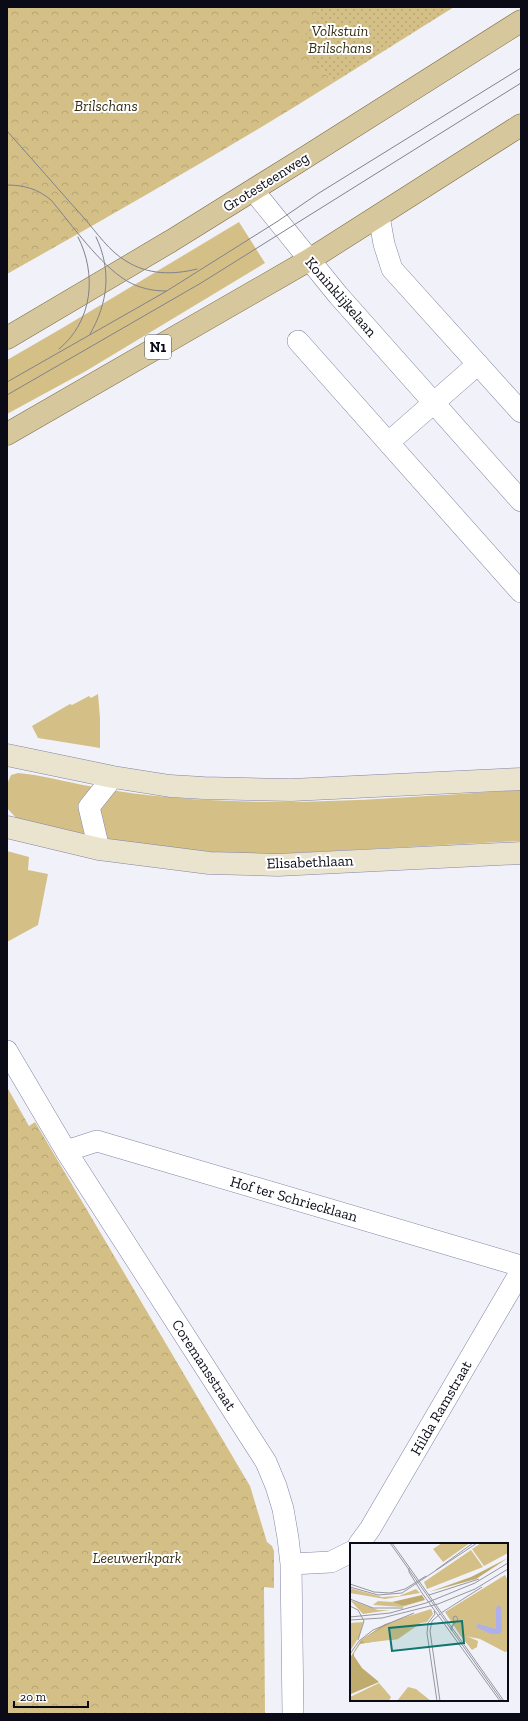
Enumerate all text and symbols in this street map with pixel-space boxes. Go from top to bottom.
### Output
park label: Volkstuin Brilschans [308,22,372,57]
park label: Brilschans [74,97,138,115]
street label: Grotesteenweg [220,148,312,216]
street label: Koninklijkelaan [301,253,381,341]
road number: N1 [145,335,171,359]
street label: Elisabethlaan [266,851,354,873]
street label: Hof ter Schriecklaan [228,1172,360,1226]
street label: Coremansstraat [168,1316,240,1414]
street label: Hilda Ramstraat [407,1357,476,1459]
inset map [350,1543,508,1701]
park label: Leeuwerikpark [93,1549,182,1567]
scale bar [14,1683,88,1709]
text: 20 m [20,1690,47,1704]

